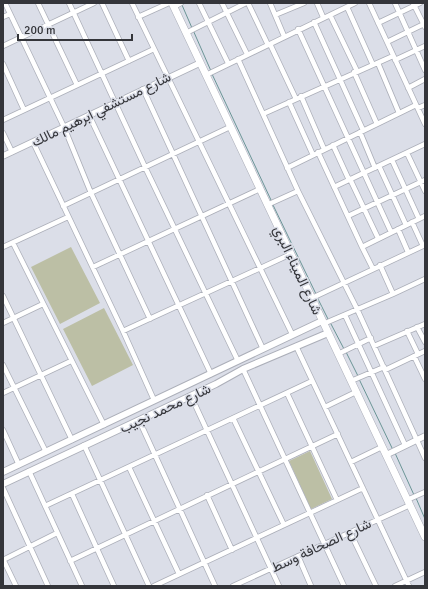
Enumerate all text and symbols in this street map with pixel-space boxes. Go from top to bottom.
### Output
scale bar [18,16,132,42]
text: 200 m [24,23,56,38]
street label: شارع مستشفي ابرهيم مالك [29,68,175,153]
street label: شارع الميناء البري [267,223,326,319]
street label: شارع محمد نجيب [117,380,214,439]
street label: شارع الصحافة وسط [268,515,375,578]

